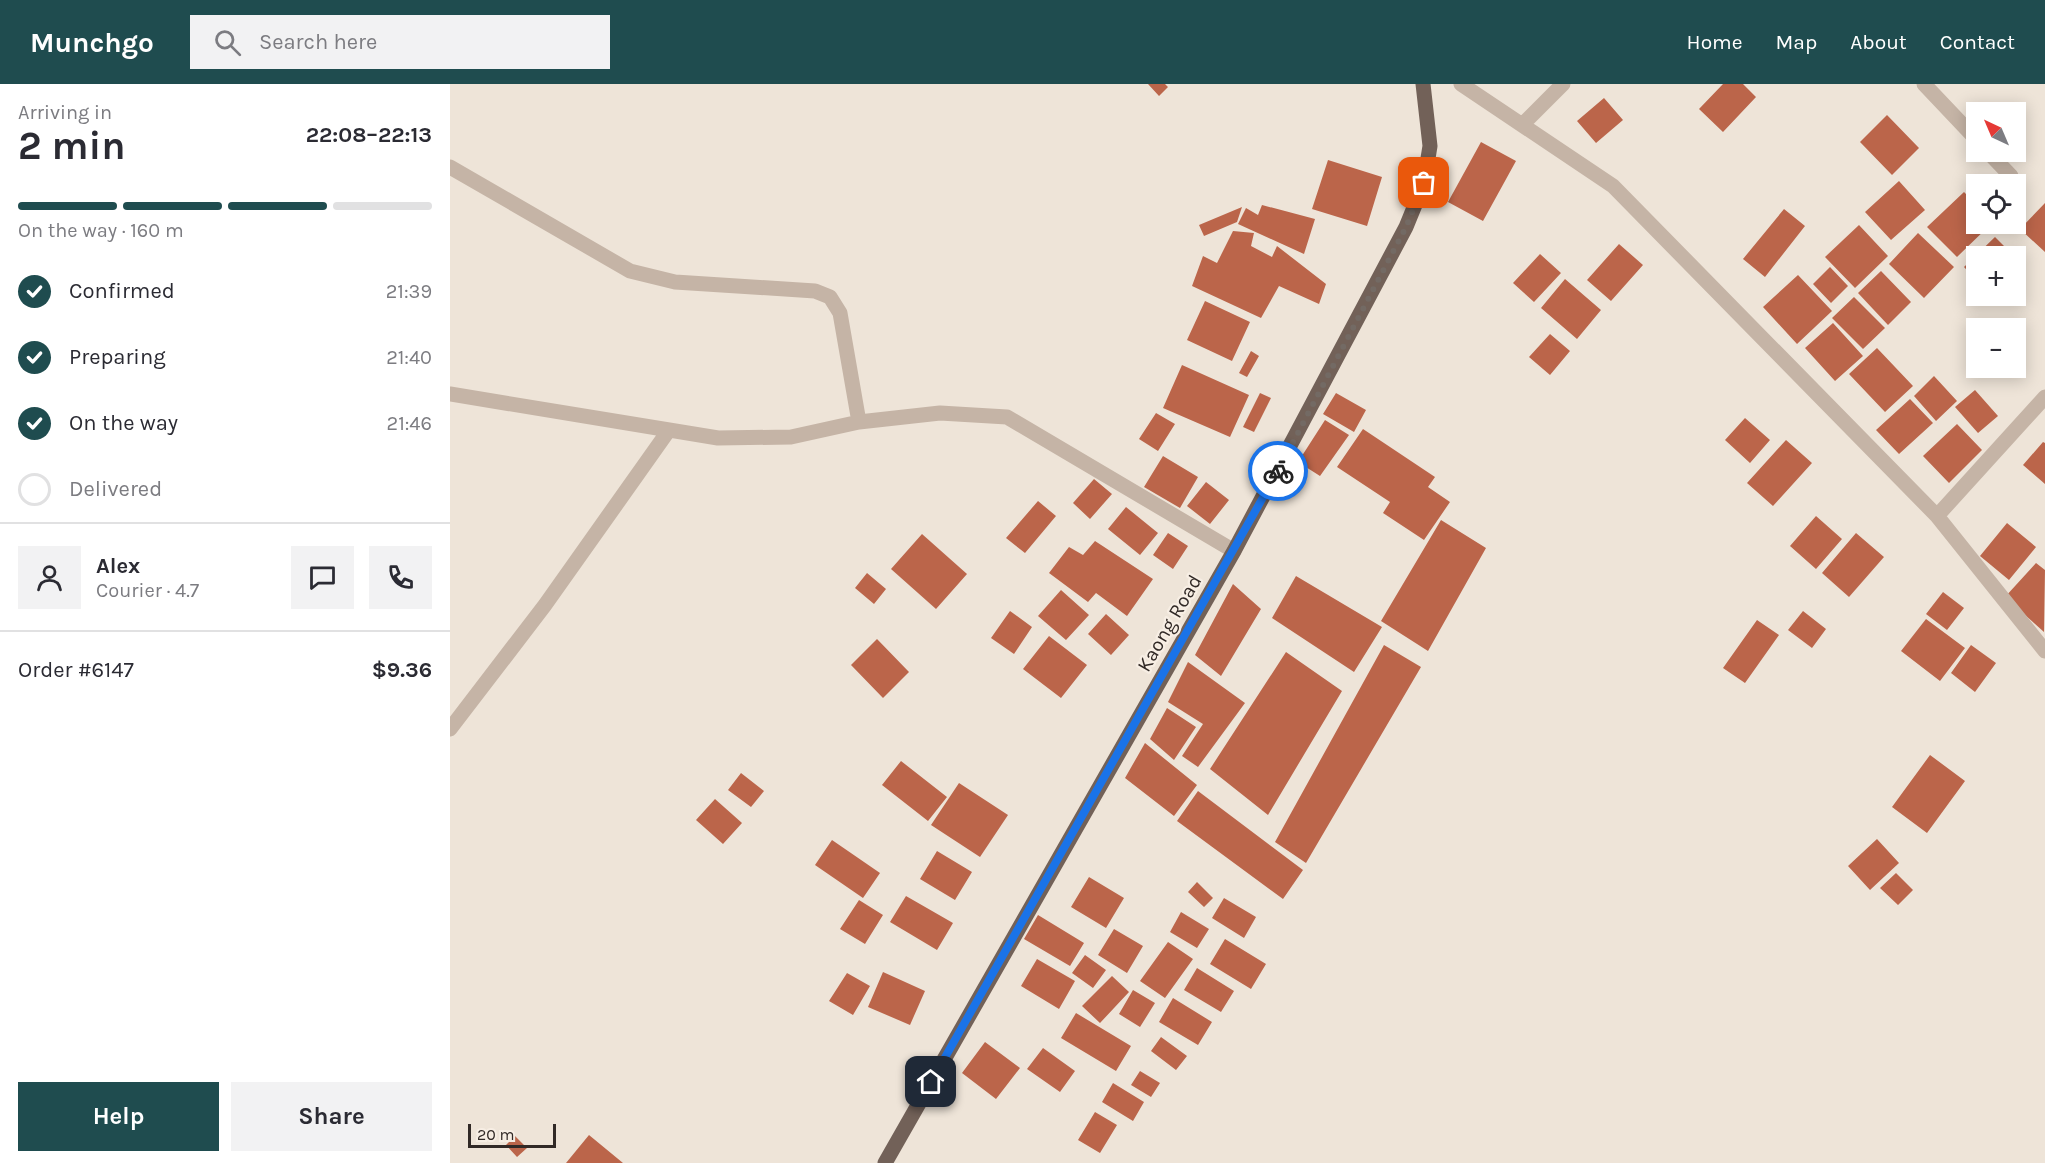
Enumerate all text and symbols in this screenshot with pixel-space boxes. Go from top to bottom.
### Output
search box [190,15,610,69]
text: Munchgo [30,26,154,59]
icon: search [211,26,244,59]
text: Search here [259,29,377,55]
text: Home [1687,30,1743,54]
text: Map [1776,30,1817,54]
text: About [1850,30,1907,54]
text: Contact [1940,30,2015,54]
text: Arriving in [18,101,112,124]
north arrow [1966,102,2026,162]
map controls [1966,102,2026,378]
text: 22:08–22:13 [306,122,432,148]
text: 2 min [18,123,126,169]
pin [1398,157,1449,208]
icon: bag [1407,166,1440,199]
button: locate [1966,174,2026,234]
text: On the way · 160 m [18,219,184,242]
button: + [1966,246,2026,306]
icon: check [18,275,51,308]
text: Confirmed [69,278,175,304]
text: 21:39 [386,280,432,303]
button: − [1966,318,2026,378]
icon: check [18,341,51,374]
text: Preparing [69,344,166,370]
text: 21:40 [386,346,432,369]
icon: check [18,407,51,440]
text: On the way [69,410,178,436]
text: 21:46 [387,412,432,435]
courier [1248,441,1308,501]
icon: bike [1262,455,1295,488]
text: Delivered [69,476,162,502]
button: person [18,546,81,609]
button: chat [291,546,354,609]
button: phone [369,546,432,609]
text: Alex [96,553,140,579]
street label: Kaong Road [1132,571,1206,676]
text: Courier · 4.7 [96,579,199,602]
text: Order #6147 [18,657,134,683]
text: $9.36 [372,657,432,683]
pin [905,1056,956,1107]
icon: home [914,1065,947,1098]
button: Help [18,1082,219,1151]
button: Share [231,1082,432,1151]
scale bar [468,1121,556,1148]
text: 20 m [477,1125,515,1144]

